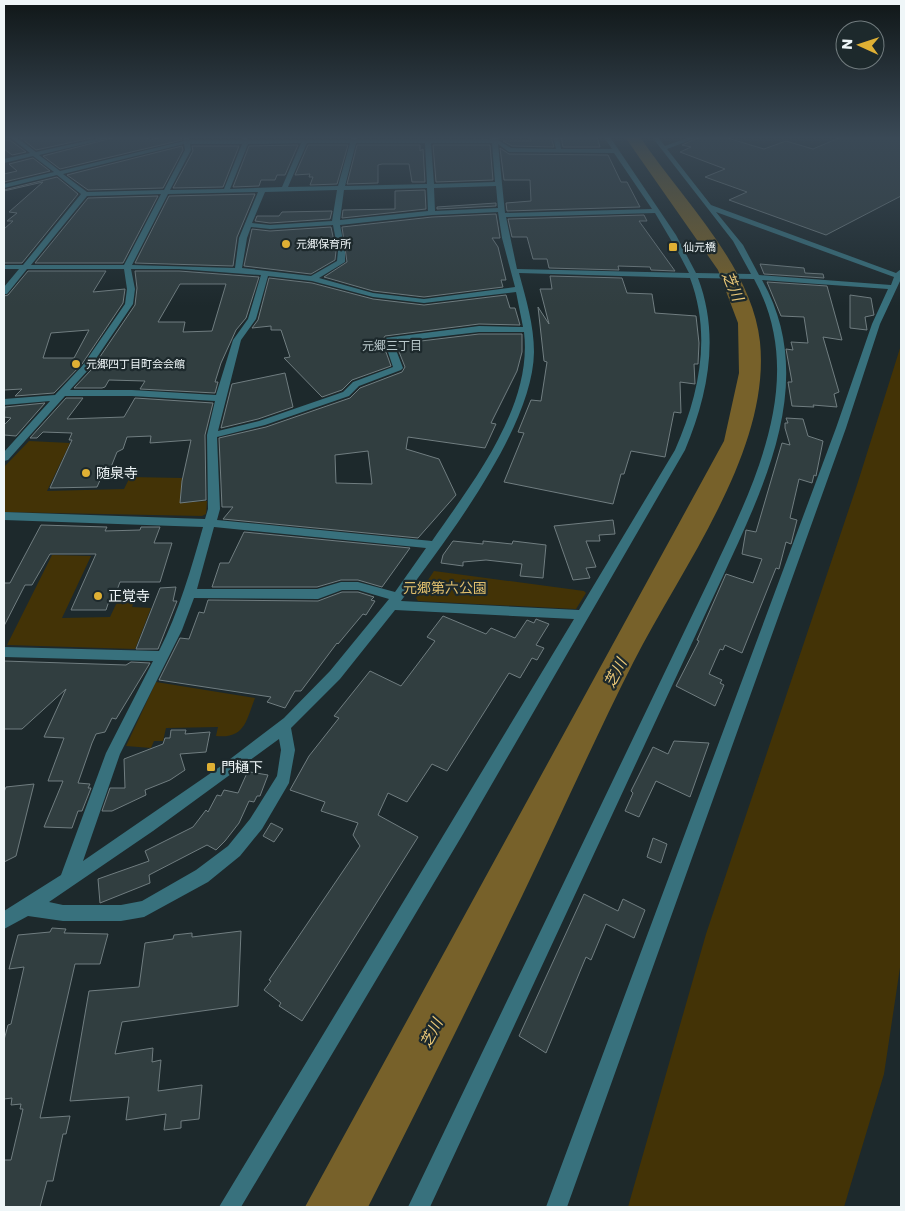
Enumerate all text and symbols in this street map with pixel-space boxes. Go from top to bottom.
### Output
north arrow [835,20,885,70]
text: N [837,39,857,50]
place label: 元郷保育所 [296,236,352,252]
marker: 元郷保育所 [280,238,292,250]
place label: 仙元橋 [683,239,716,255]
marker: 仙元橋 [667,241,679,253]
water label: 芝川 [717,268,749,306]
district label: 元郷三丁目 [362,337,422,354]
place label: 元郷四丁目町会会館 [86,356,185,372]
marker: 元郷四丁目町会会館 [70,358,82,370]
place label: 随泉寺 [96,463,138,483]
marker: 随泉寺 [80,467,92,479]
park label: 元郷第六公園 [403,578,487,598]
place label: 正覚寺 [108,586,150,606]
marker: 正覚寺 [92,590,104,602]
water label: 芝川 [599,653,632,691]
place label: 門樋下 [221,757,263,777]
marker: 門樋下 [205,761,217,773]
water label: 芝川 [415,1013,448,1051]

